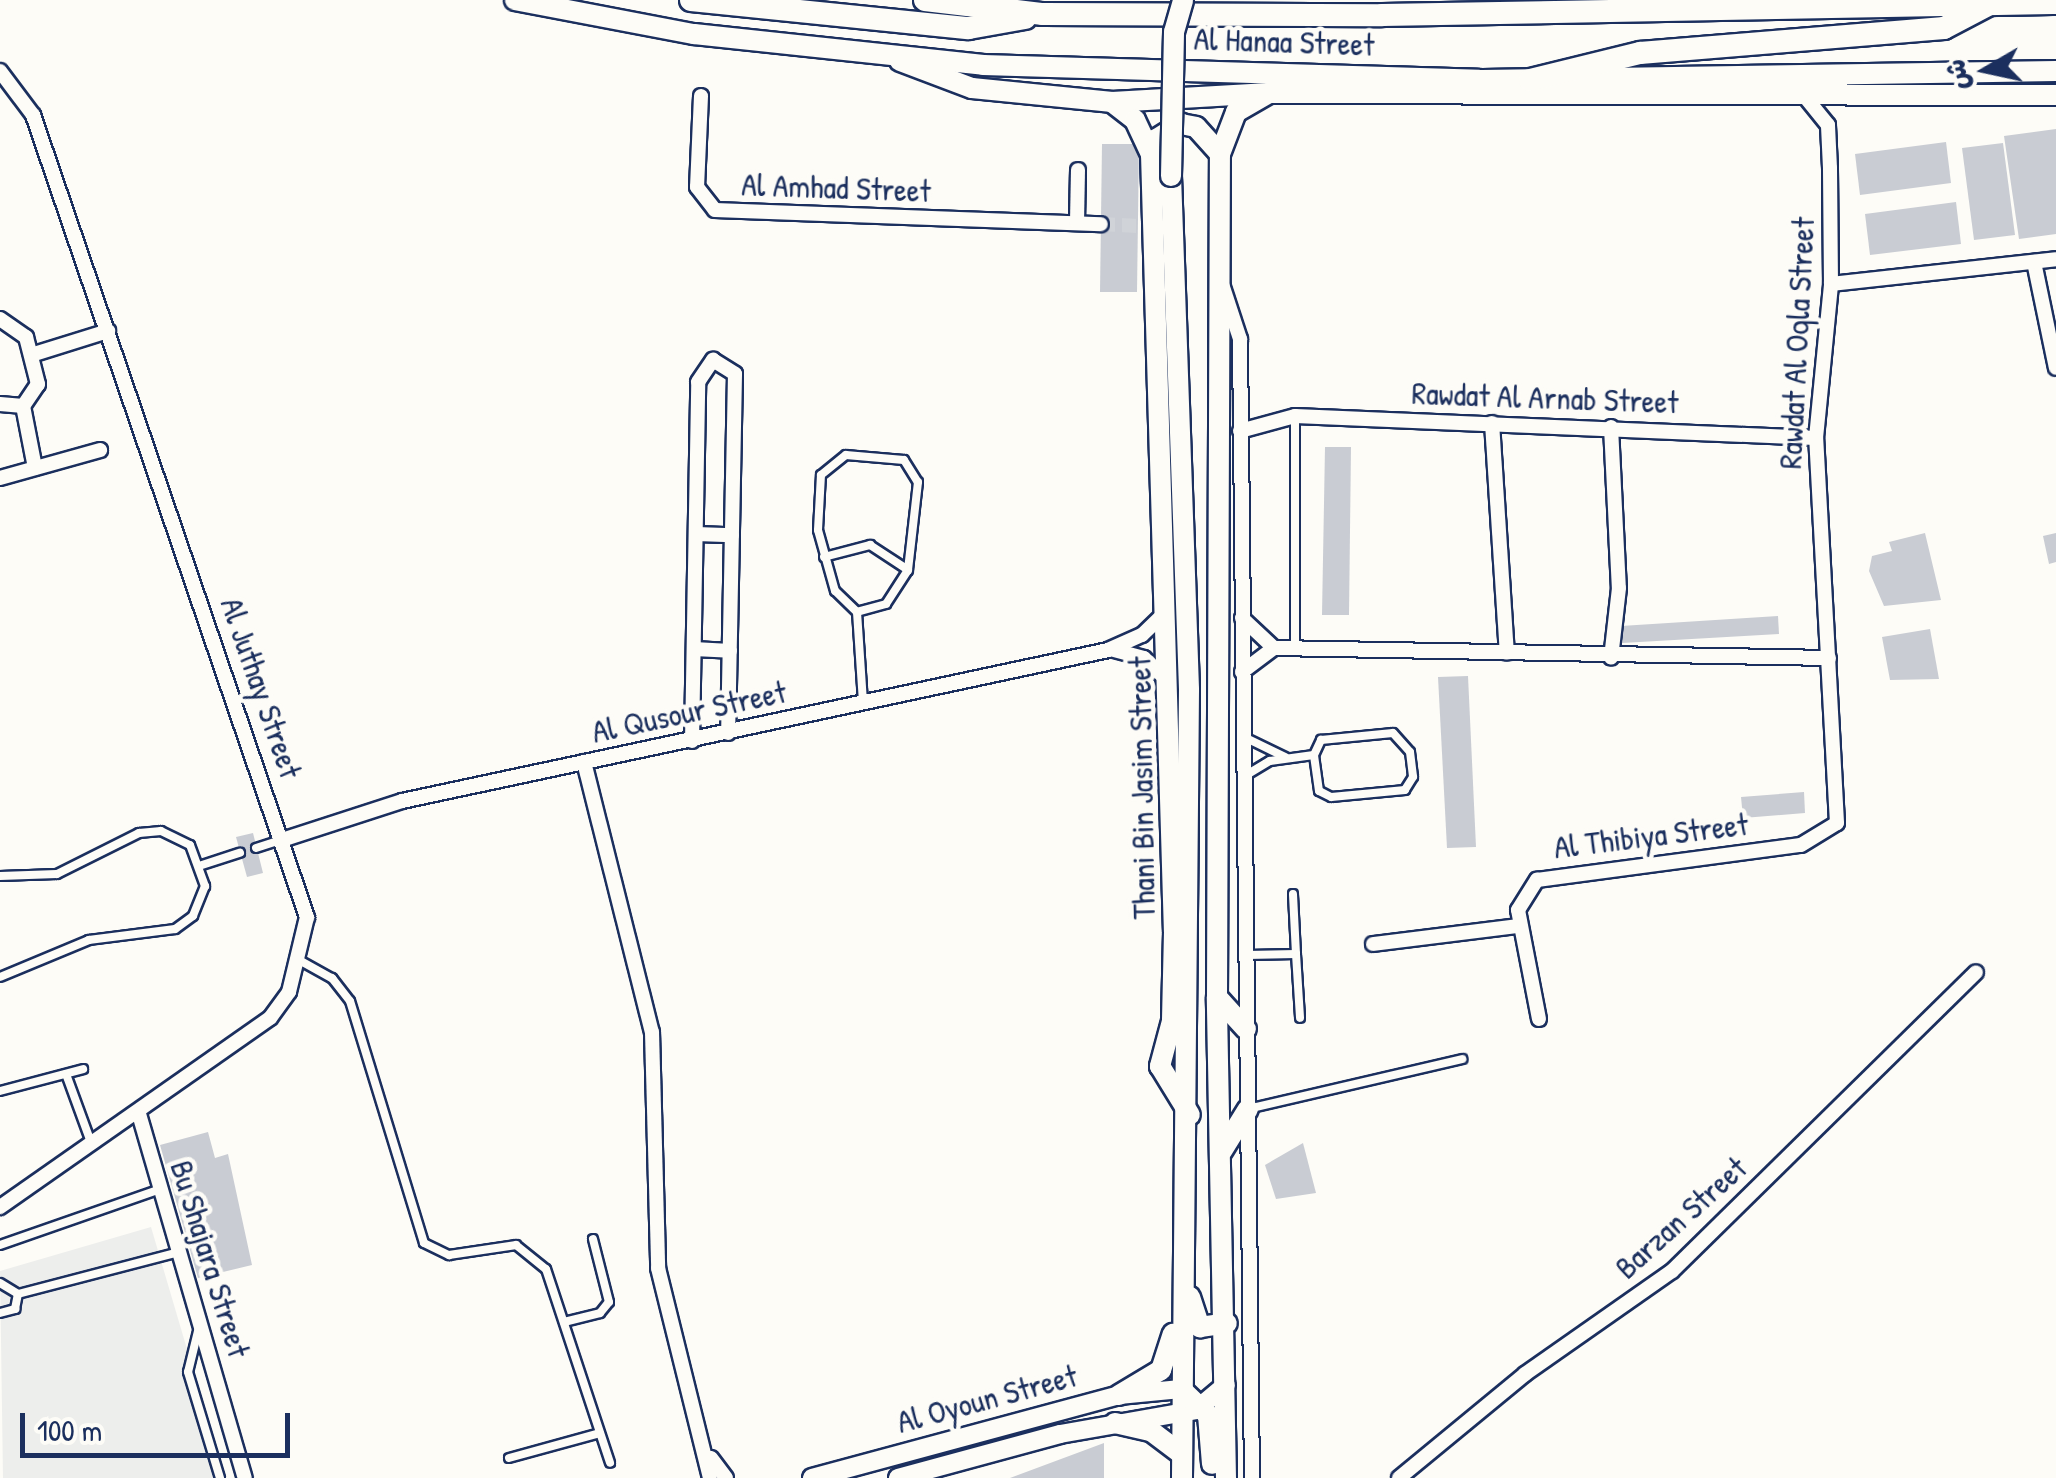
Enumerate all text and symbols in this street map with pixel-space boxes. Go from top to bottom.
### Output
street label: Al Hanaa Street [1193,20,1375,64]
north arrow [1936,20,2036,120]
text: ش [1935,57,1978,93]
street label: Al Amhad Street [741,166,931,210]
street label: Rawdat Al Oqla Street [1771,216,1823,470]
street label: Rawdat Al Arnab Street [1411,374,1679,422]
street label: Al Juthay Street [212,593,310,783]
street label: Thani Bin Jasim Street [1121,656,1163,920]
street label: Al Qusour Street [588,673,790,751]
street label: Al Thibiya Street [1552,805,1750,867]
street label: Barzan Street [1607,1149,1755,1287]
street label: Bu Shajara Street [162,1156,258,1362]
street label: Al Oyoun Street [893,1357,1081,1441]
scale bar [25,1393,295,1455]
text: 100 m [37,1410,102,1450]

